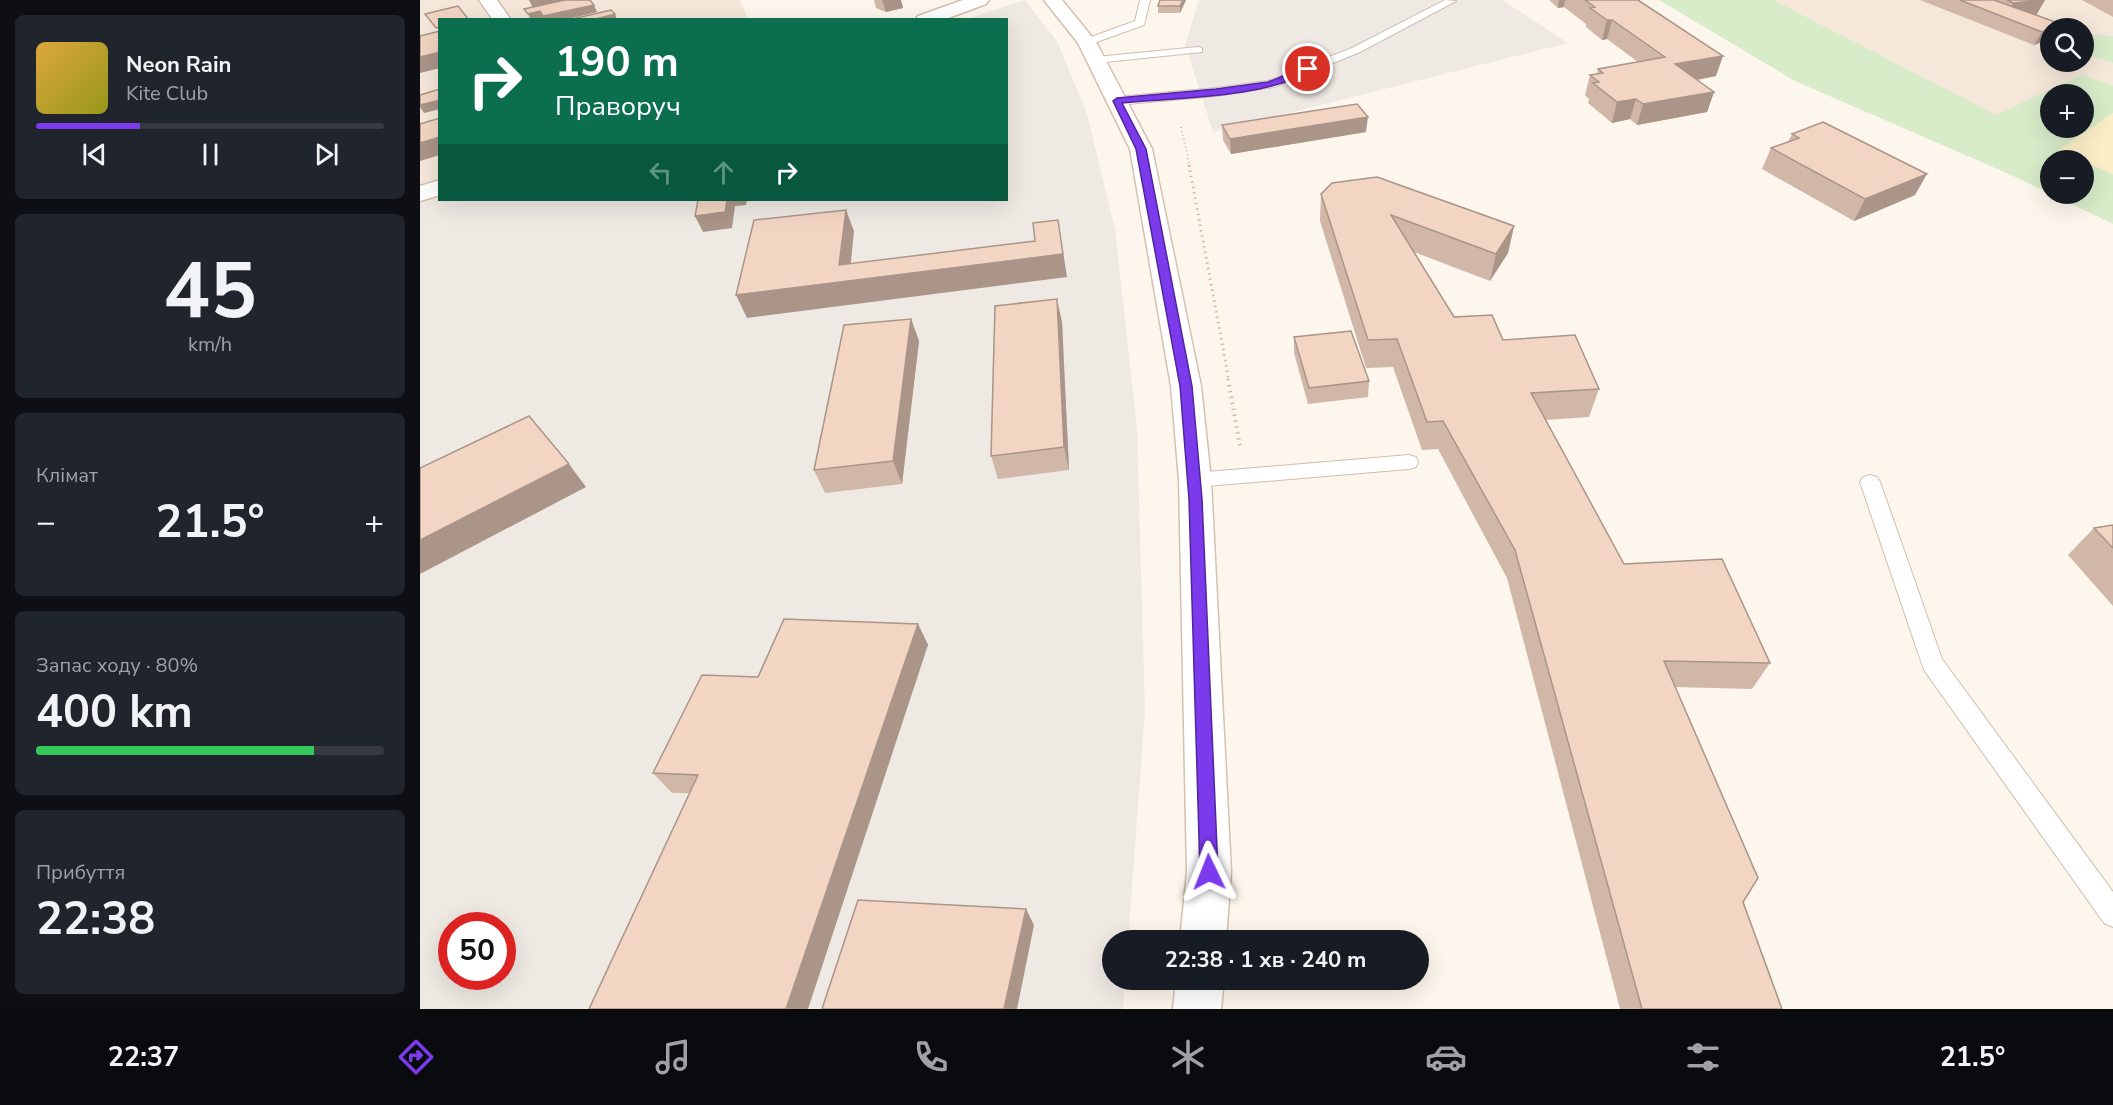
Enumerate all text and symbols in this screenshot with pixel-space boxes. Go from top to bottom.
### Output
map controls [2040,18,2094,204]
button: search [2040,18,2094,72]
text: 190 m [555,34,679,91]
icon: right [456,42,534,120]
pin [1282,43,1333,94]
text: Neon Rain [126,50,231,80]
icon: arrive [1291,52,1324,85]
text: Kite Club [126,80,208,107]
button: + [2040,84,2094,138]
text: Праворуч [555,88,681,125]
icon: previous [78,138,111,171]
icon: pause [194,138,227,171]
icon: next [310,138,343,171]
button: − [2040,150,2094,204]
icon: left [644,156,677,189]
icon: ahead [707,156,740,189]
icon: right [770,156,803,189]
text: 45 [163,238,257,345]
text: km/h [188,331,232,358]
text: Клімат [36,462,98,489]
text: 21.5° [155,492,265,553]
text: − [36,500,56,545]
text: + [364,500,384,545]
text: Запас ходу · 80% [36,652,198,679]
text: 400 km [36,682,193,743]
position arrow [1177,840,1241,904]
text: Прибуття [36,859,125,886]
text: 22:38 [36,889,155,950]
speed limit sign: 50 [438,912,516,990]
text: 22:38 · 1 хв · 240 m [1165,945,1366,975]
icon: directions [395,1036,437,1078]
icon: music [652,1036,694,1078]
icon: phone [910,1036,952,1078]
icon: climate [1167,1036,1209,1078]
icon: car [1425,1036,1467,1078]
icon: filters [1682,1036,1724,1078]
text: 22:37 [108,1039,179,1076]
text: 21.5° [1940,1039,2005,1076]

